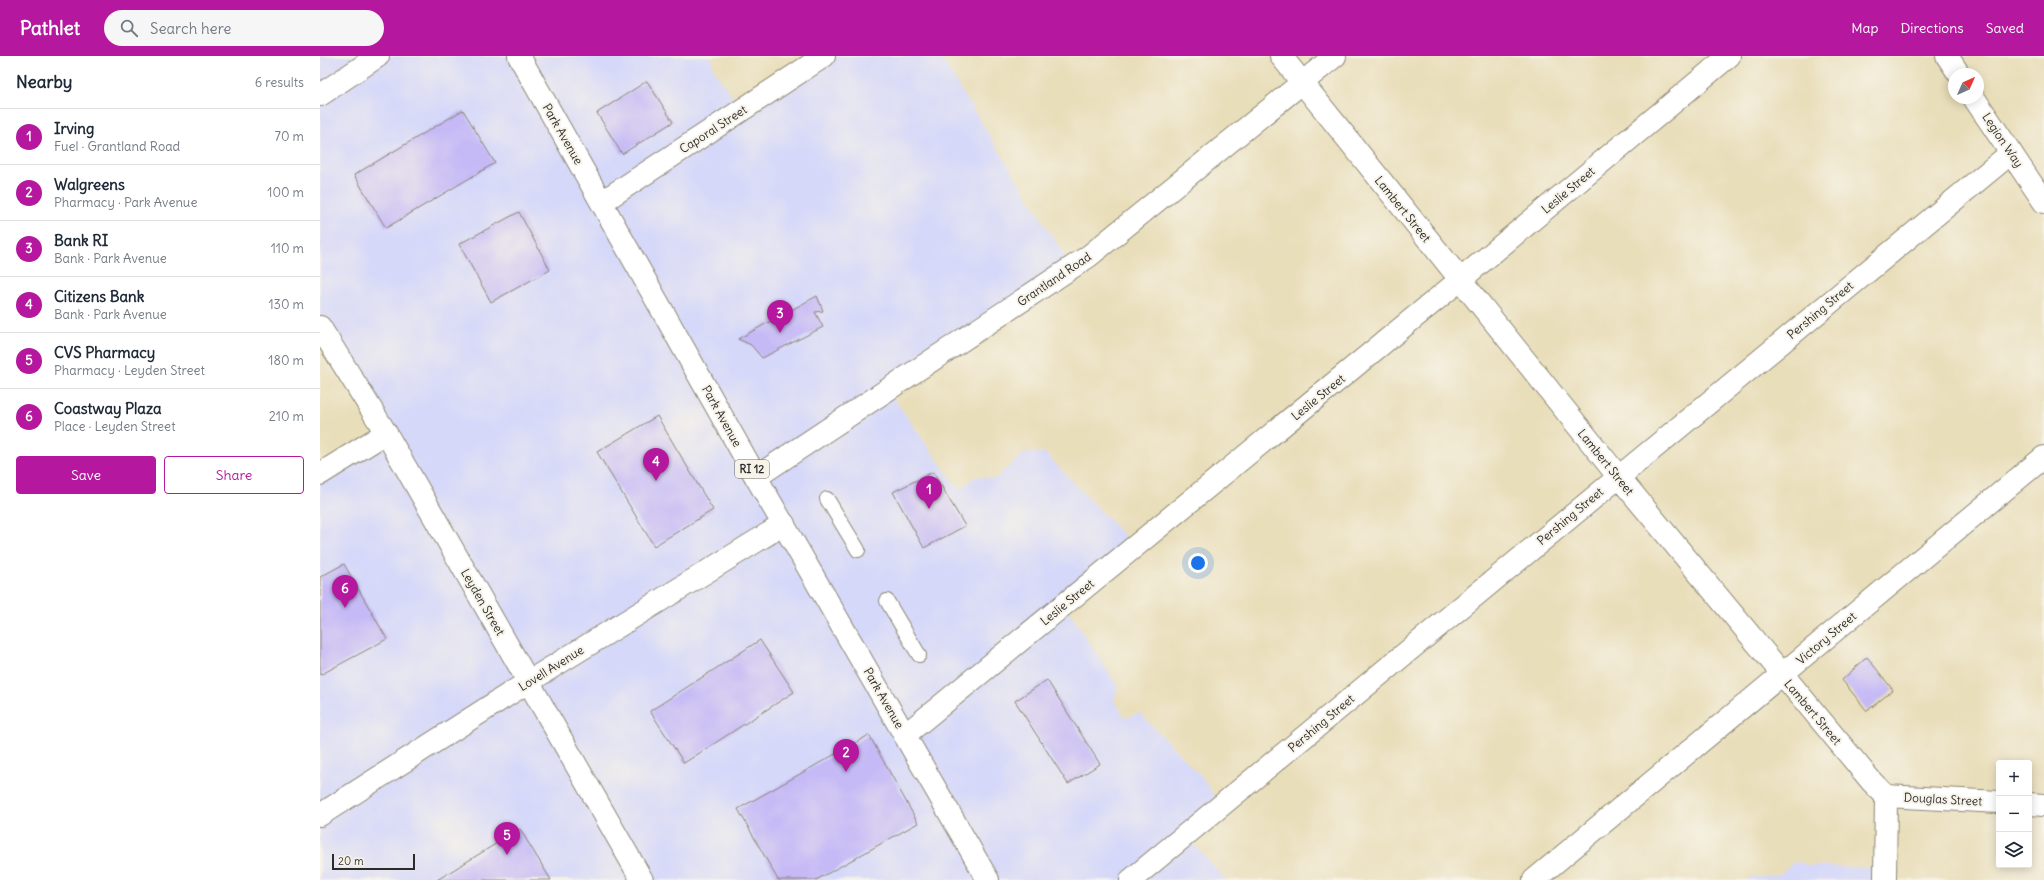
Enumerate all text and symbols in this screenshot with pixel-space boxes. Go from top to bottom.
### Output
search box [104,10,384,46]
text: Pathlet [20,16,80,40]
icon: search [118,17,140,39]
text: Search here [150,19,231,38]
text: Map [1851,19,1878,37]
text: Directions [1900,19,1964,37]
text: Saved [1986,19,2024,37]
north arrow [1948,68,1984,104]
text: Nearby [16,71,72,93]
text: 6 results [255,74,304,91]
street label: Park Avenue [540,101,586,167]
street label: Caporal Street [676,102,750,156]
street label: Legion Way [1979,110,2027,170]
text: Irving [54,119,94,138]
text: 1 [26,128,32,145]
text: 70 m [275,128,304,145]
text: Fuel · Grantland Road [54,138,180,155]
street label: Leslie Street [1538,163,1598,217]
street label: Lambert Street [1372,173,1434,245]
text: Walgreens [54,175,125,194]
text: 2 [25,184,33,201]
text: 100 m [267,184,304,201]
text: Pharmacy · Park Avenue [54,194,197,211]
text: Bank RI [54,231,108,250]
text: 3 [25,240,33,257]
text: 110 m [271,240,304,257]
street label: Grantland Road [1014,249,1094,309]
text: Bank · Park Avenue [54,250,167,267]
street label: Pershing Street [1784,278,1856,342]
text: Citizens Bank [54,287,144,306]
text: 4 [25,296,33,313]
text: 130 m [268,296,304,313]
pin: 3 [767,300,793,333]
text: Bank · Park Avenue [54,306,167,323]
text: CVS Pharmacy [54,343,155,362]
text: 5 [25,352,33,369]
text: 180 m [268,352,304,369]
text: Pharmacy · Leyden Street [54,362,205,379]
street label: Leslie Street [1288,371,1348,423]
street label: Park Avenue [699,383,745,449]
text: Coastway Plaza [54,399,162,418]
text: 6 [25,408,33,425]
text: 210 m [269,408,304,425]
text: Place · Leyden Street [54,418,176,435]
street label: Lambert Street [1575,426,1637,498]
pin: 4 [643,448,669,481]
button: Save [16,456,156,494]
button: Share [164,456,304,494]
road number: RI 12 [735,460,769,478]
pin: 1 [916,476,942,509]
street label: Pershing Street [1534,484,1606,548]
your location [1188,553,1208,573]
street label: Leyden Street [458,566,508,638]
pin: 6 [332,575,358,608]
street label: Leslie Street [1037,576,1097,628]
street label: Victory Street [1793,609,1859,667]
street label: Lovell Avenue [516,642,586,694]
street label: Park Avenue [861,665,907,731]
street label: Lambert Street [1781,676,1845,748]
street label: Pershing Street [1285,691,1357,755]
pin: 2 [833,739,859,772]
map controls [1996,760,2032,868]
button: + [1996,760,2032,796]
street label: Douglas Street [1903,789,1983,809]
button: − [1996,796,2032,832]
pin: 5 [494,822,520,855]
button: layers [1996,832,2032,868]
scale bar [332,852,415,871]
text: 20 m [338,854,364,868]

